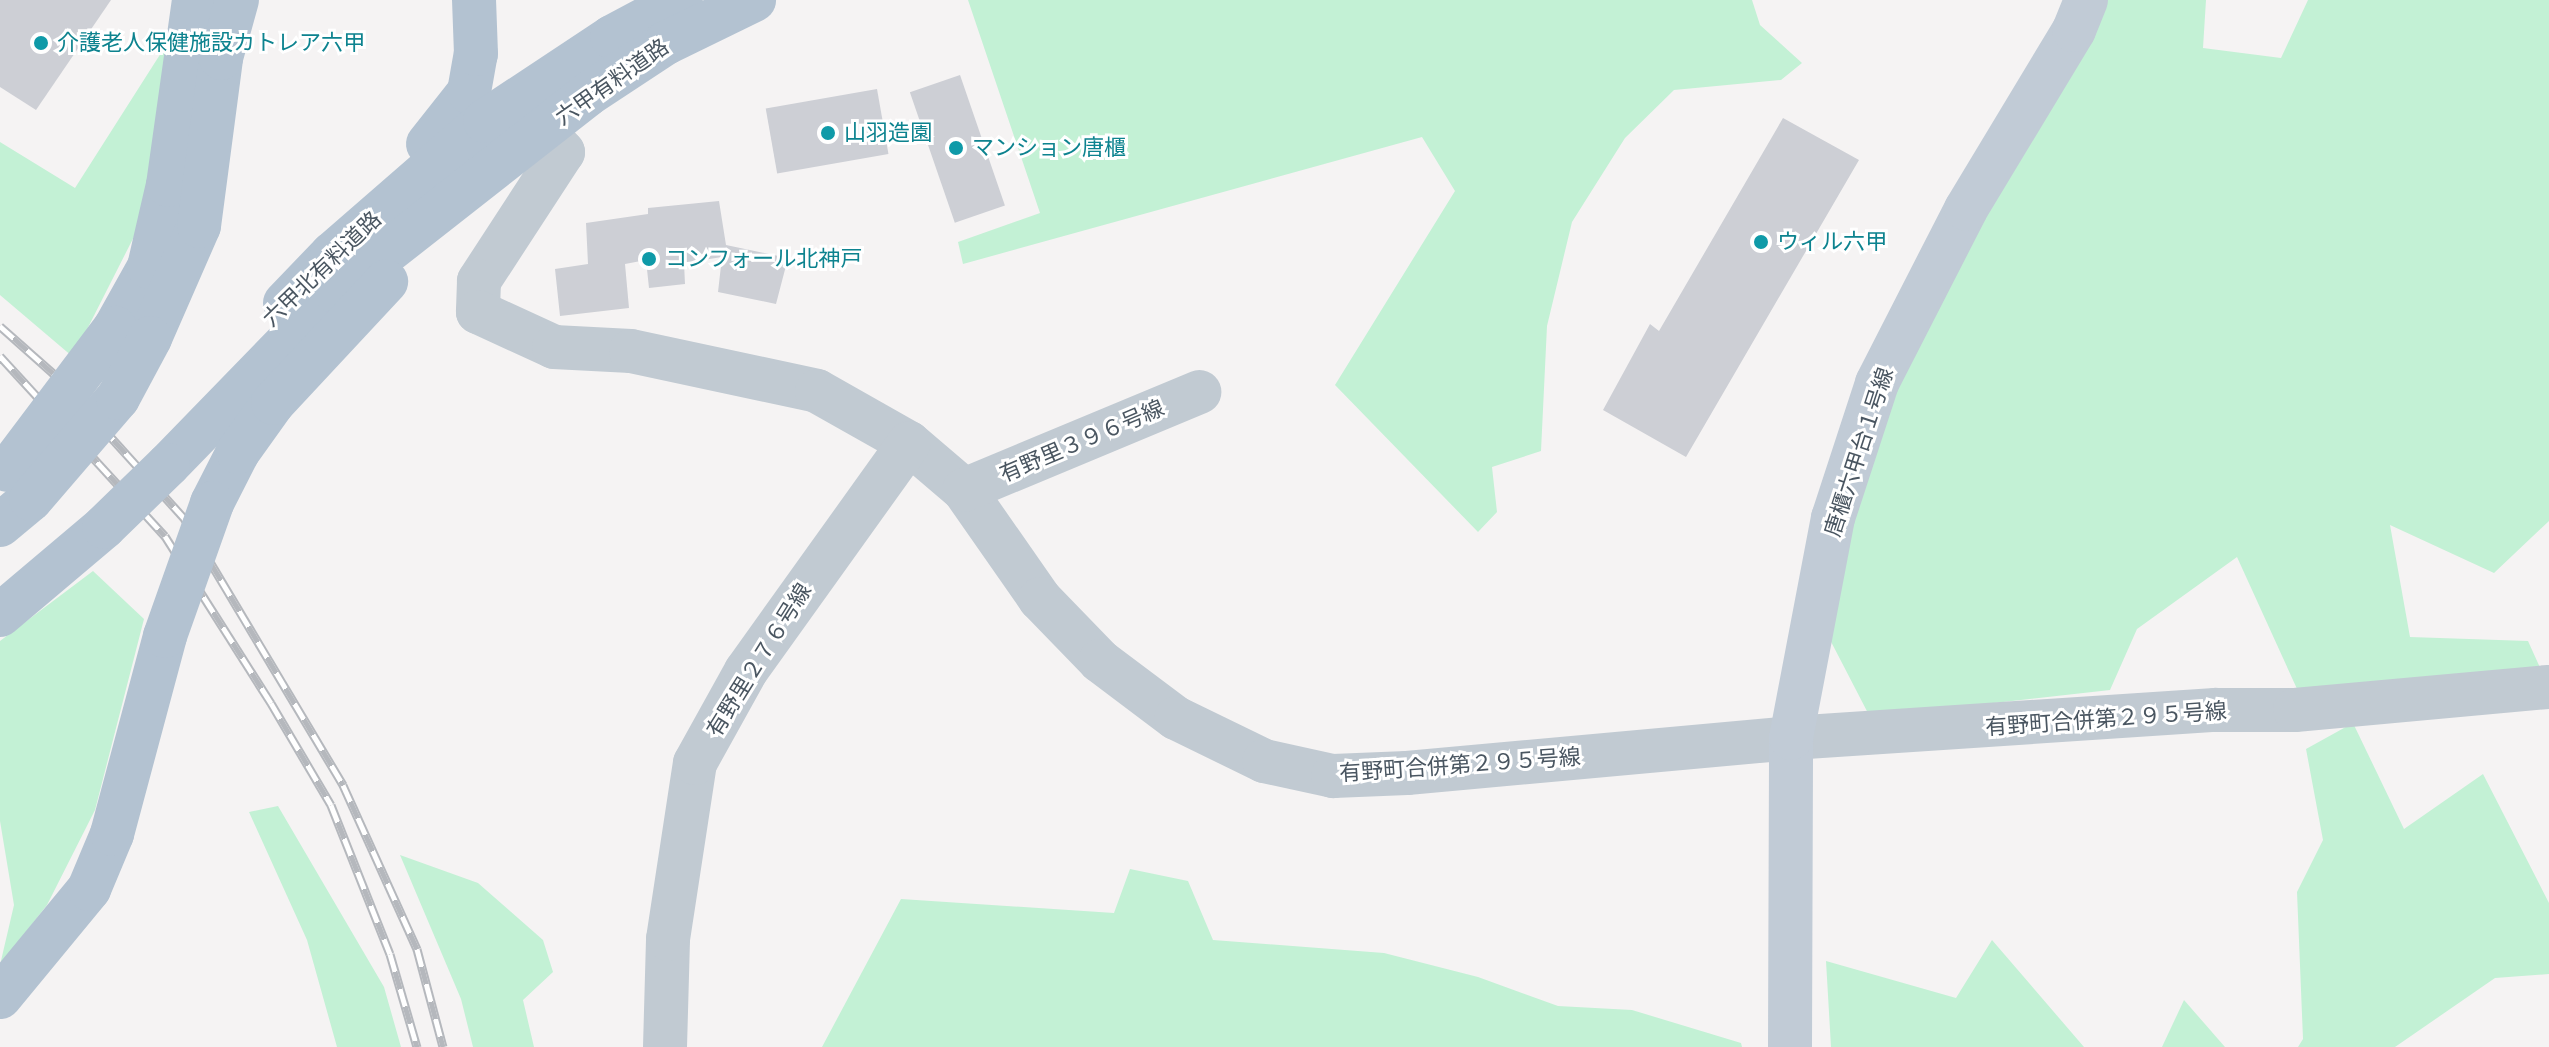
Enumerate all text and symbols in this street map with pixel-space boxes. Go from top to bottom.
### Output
place label: 介護老人保健施設カトレア六甲 [57,30,365,56]
street label: 六甲有料道路 [550,33,674,131]
marker: 介護老人保健施設カトレア六甲 [32,34,50,52]
place label: 山羽造園 [844,120,932,146]
marker: 山羽造園 [819,124,837,142]
place label: マンション唐櫃 [972,135,1126,161]
marker: マンション唐櫃 [947,139,965,157]
street label: 六甲北有料道路 [257,206,387,332]
place label: ウィル六甲 [1777,229,1887,255]
marker: ウィル六甲 [1752,233,1770,251]
place label: コンフォール北神戸 [665,246,863,272]
marker: コンフォール北神戸 [640,250,658,268]
street label: 唐櫃六甲台１号線 [1819,364,1899,540]
street label: 有野里３９６号線 [996,394,1168,488]
street label: 有野里２７６号線 [701,578,817,742]
street label: 有野町合併第２９５号線 [1984,697,2228,741]
street label: 有野町合併第２９５号線 [1338,743,1582,787]

